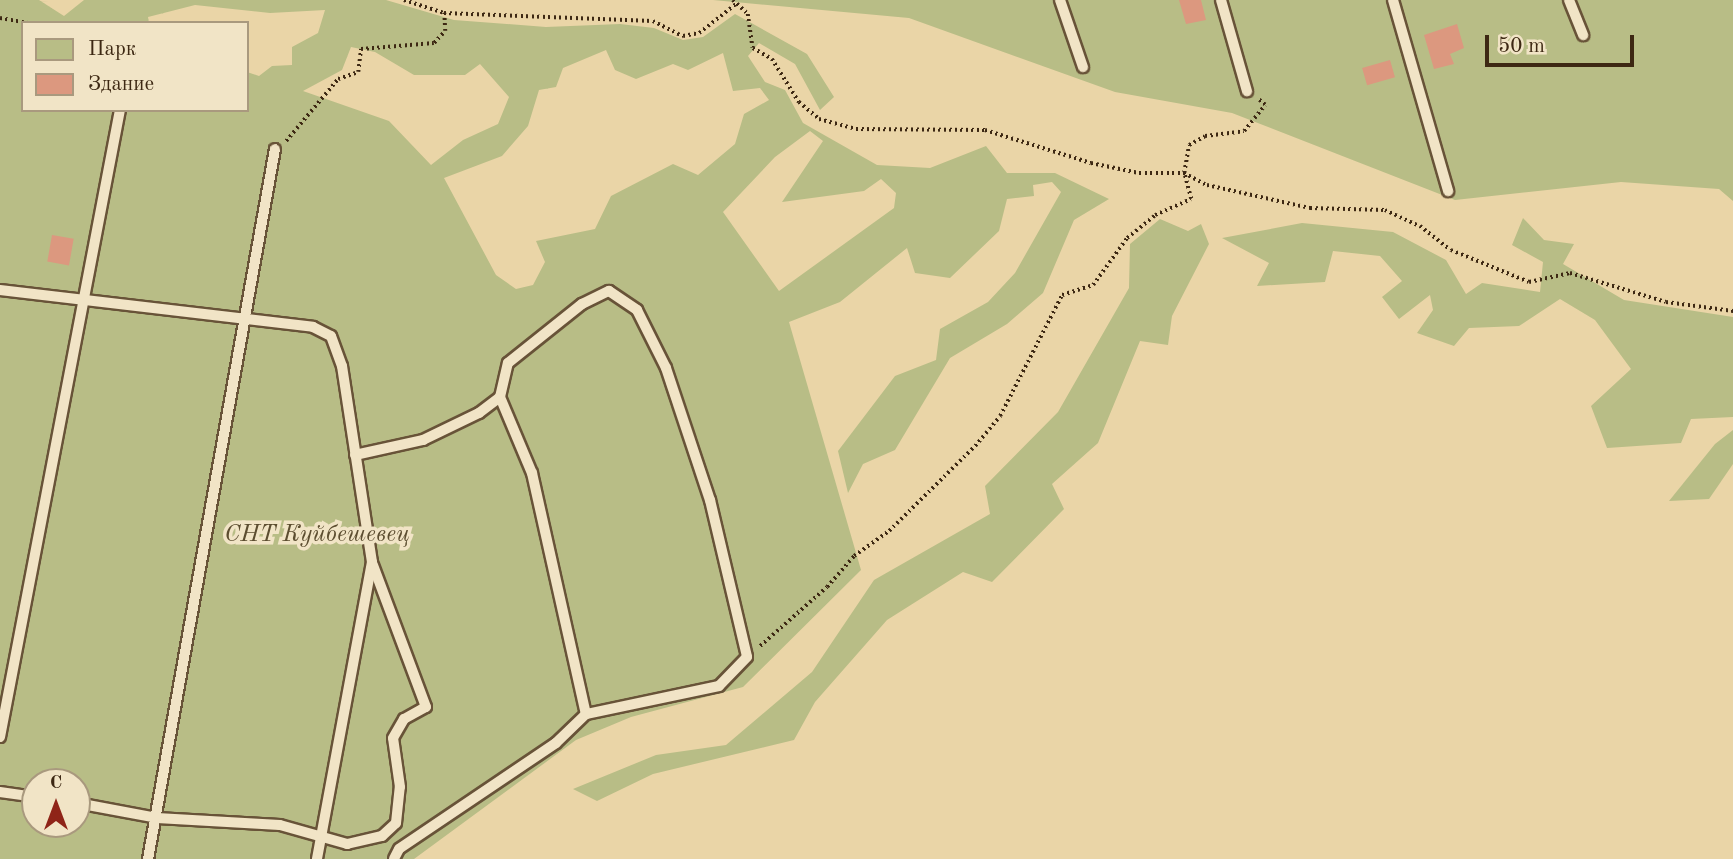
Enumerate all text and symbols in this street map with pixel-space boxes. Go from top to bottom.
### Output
legend [21,21,248,112]
scale bar [1488,21,1637,65]
text: 50 m [1498,36,1545,57]
text: Парк [88,39,136,60]
text: Здание [88,74,154,95]
park label: СНТ Куйбешевец [224,522,410,550]
north arrow [21,768,91,838]
text: С [50,774,62,793]

